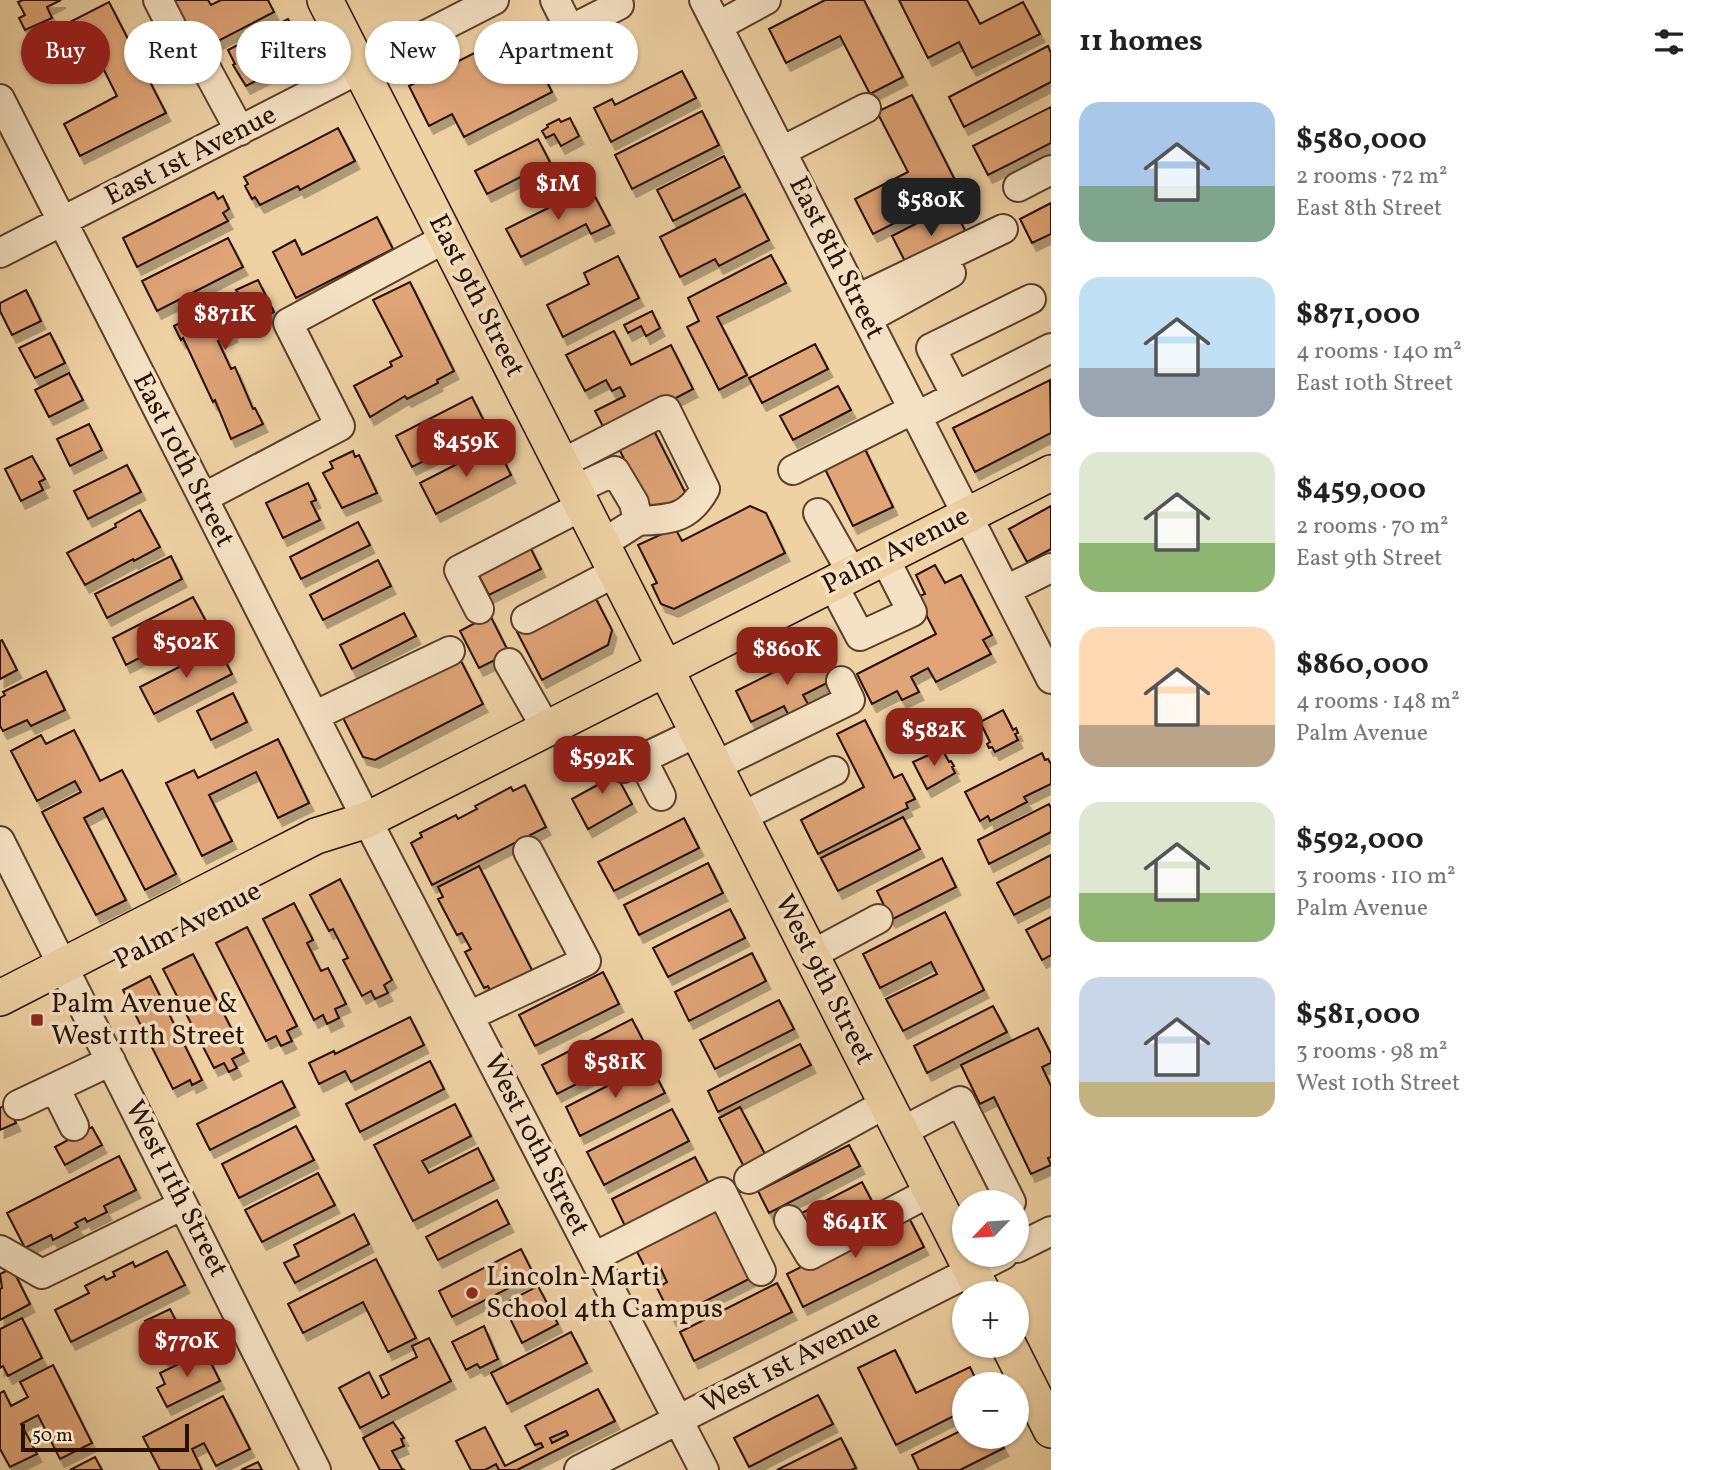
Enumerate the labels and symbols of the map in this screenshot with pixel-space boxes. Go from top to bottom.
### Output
street label: East 1st Avenue [98,96,284,216]
pin: $1M [524,162,592,222]
street label: East 8th Street [778,170,894,346]
pin: $580K [882,178,980,238]
street label: East 9th Street [418,208,534,384]
pin: $871K [176,292,274,352]
street label: East 10th Street [122,366,244,554]
pin: $459K [417,420,515,479]
street label: Palm Avenue [816,497,976,605]
pin: $502K [137,620,235,680]
pin: $860K [738,628,836,687]
pin: $582K [885,708,983,768]
pin: $592K [553,736,651,796]
street label: Palm Avenue [108,872,268,980]
street label: West 9th Street [764,888,884,1072]
place label: Palm Avenue & West 11th Street [51,985,245,1056]
marker: Palm Avenue & West 11th Street [29,1012,45,1028]
pin: $581K [566,1040,664,1100]
street label: West 10th Street [473,1047,599,1243]
street label: West 11th Street [115,1094,237,1284]
north arrow [952,1190,1029,1267]
pin: $641K [806,1200,904,1260]
place label: Lincoln-Marti School 4th Campus [486,1258,723,1329]
marker: Lincoln-Marti School 4th Campus [464,1285,480,1301]
street label: West 1st Avenue [695,1300,887,1424]
pin: $770K [138,1320,236,1379]
scale bar [21,1421,189,1453]

